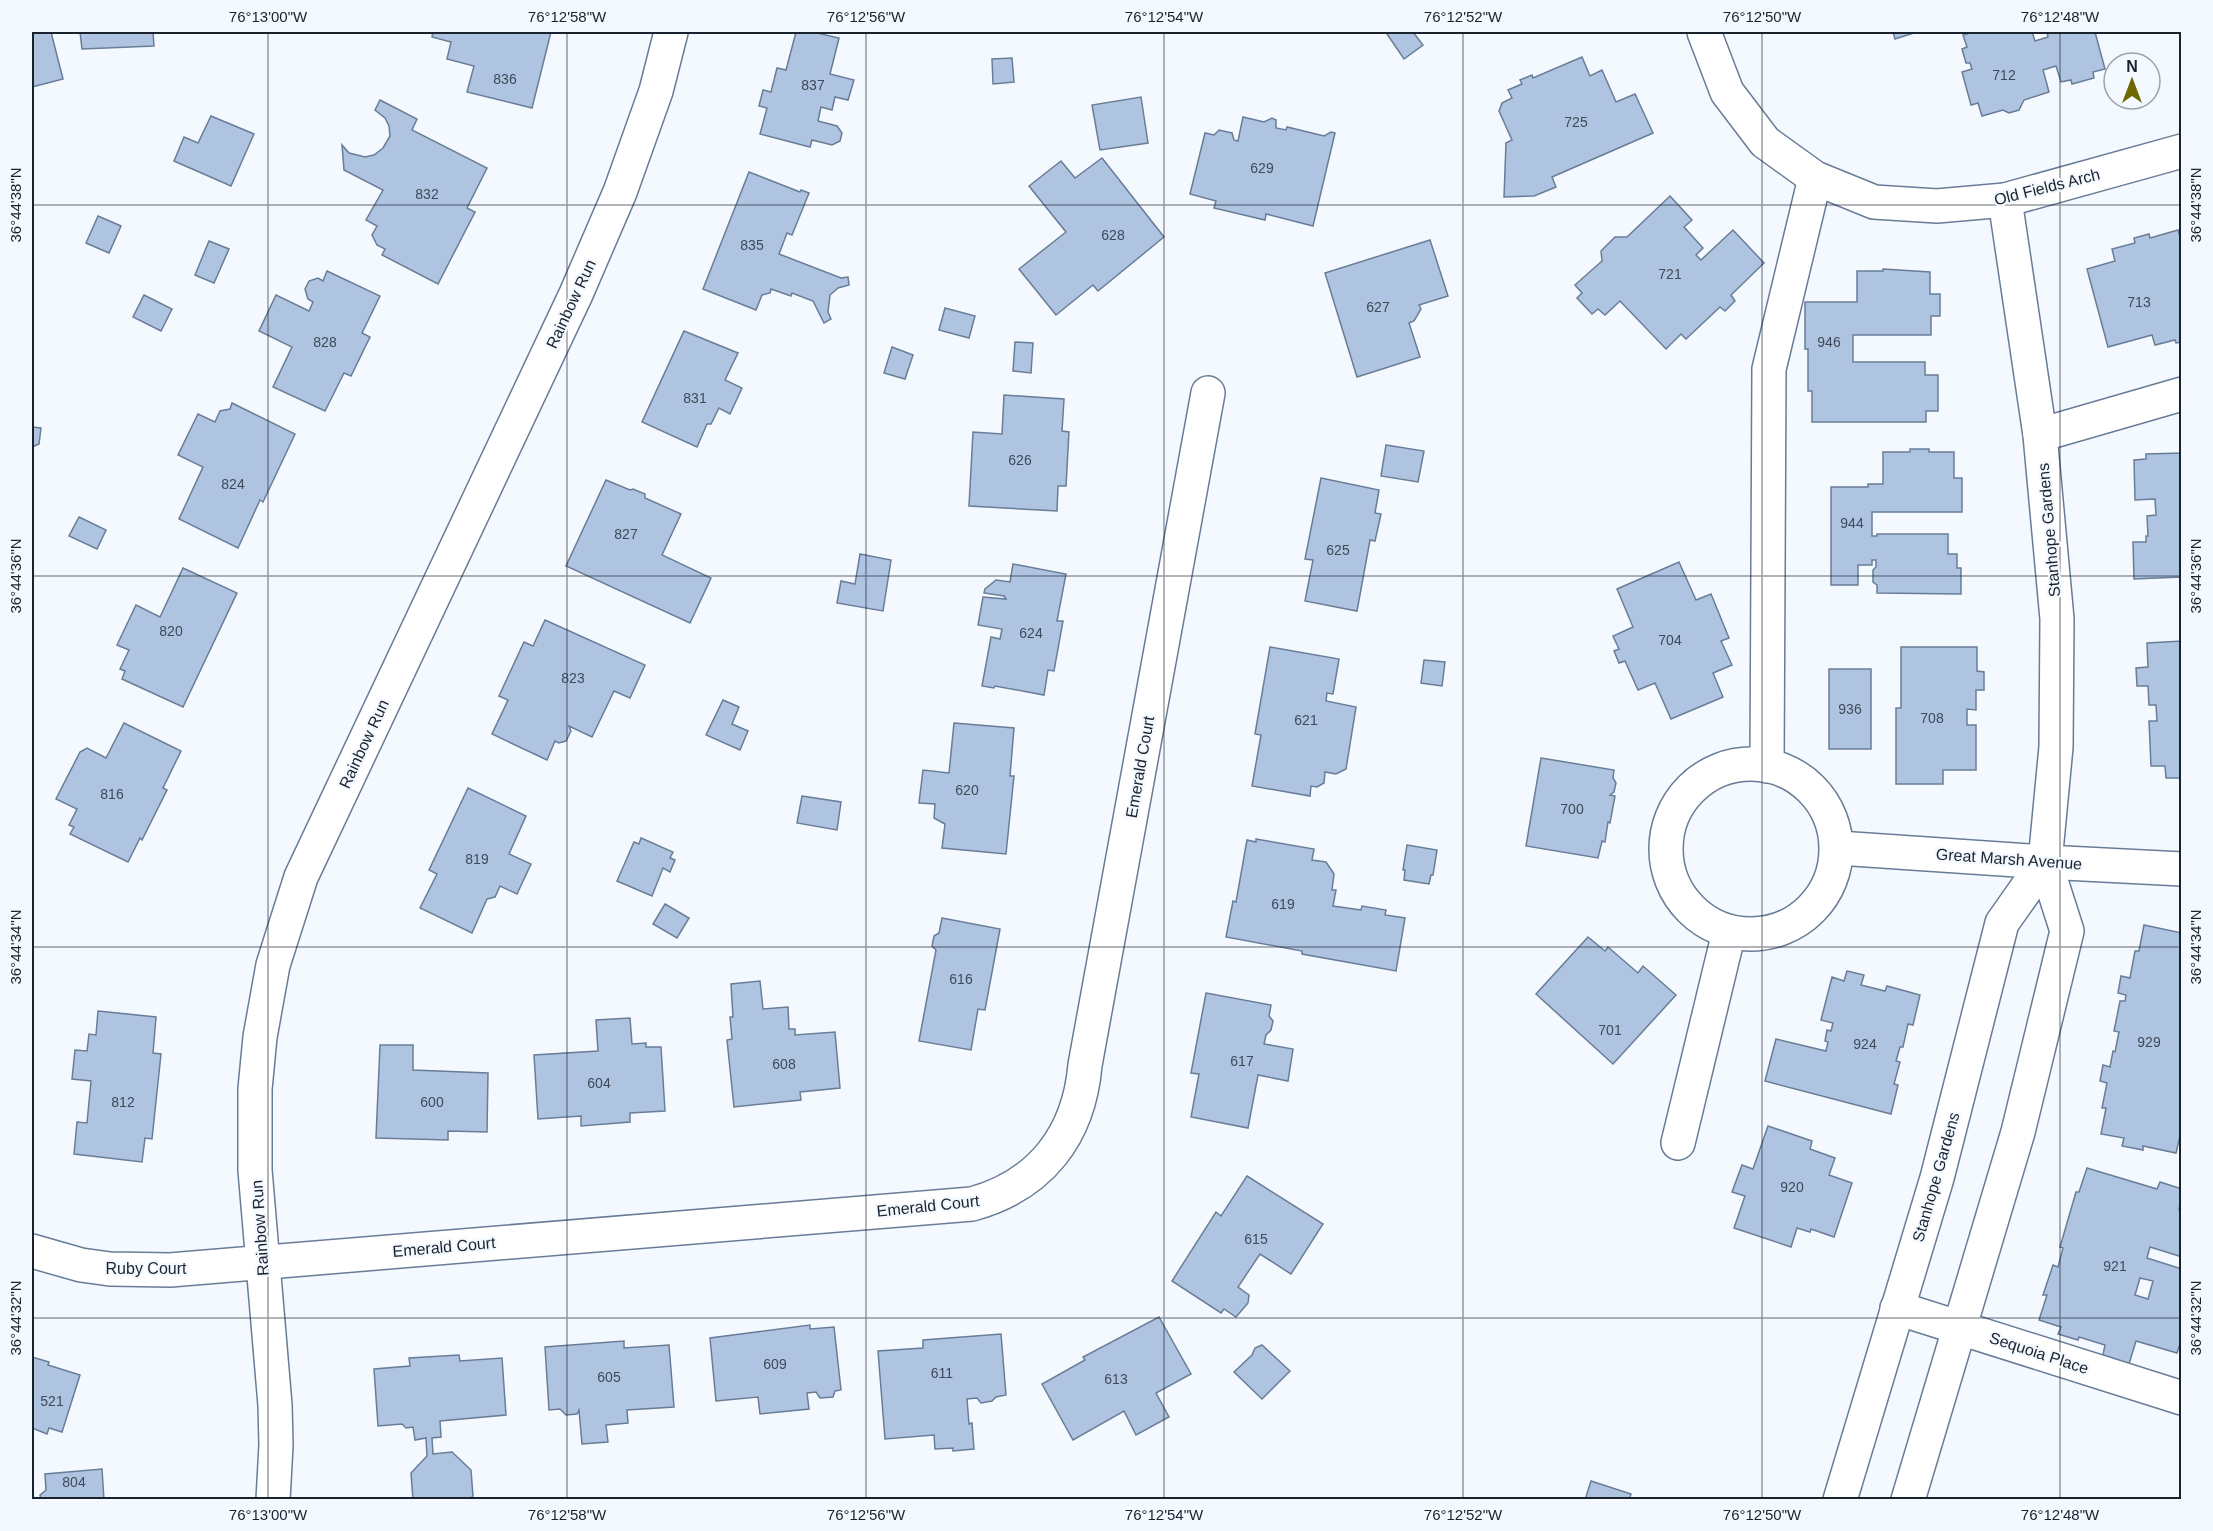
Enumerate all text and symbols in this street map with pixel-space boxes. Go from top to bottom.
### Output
text: 76°13'00"W [229,8,308,25]
text: 76°12'58"W [528,8,607,25]
text: 76°12'56"W [827,8,906,25]
text: 76°12'54"W [1125,8,1204,25]
text: 76°12'52"W [1424,8,1503,25]
text: 76°12'50"W [1723,8,1802,25]
text: 76°12'48"W [2021,8,2100,25]
north arrow [2102,51,2162,111]
text: N [2126,58,2138,75]
house number: 712 [1992,67,2016,83]
house number: 836 [493,71,517,87]
house number: 837 [801,77,825,93]
house number: 725 [1564,114,1588,130]
house number: 629 [1250,160,1274,176]
street label: Old Fields Arch [1992,166,2102,208]
text: 36°44'38"N [7,167,24,243]
text: 36°44'38"N [2187,167,2204,243]
house number: 832 [415,186,439,202]
house number: 628 [1101,227,1125,243]
house number: 835 [740,237,764,253]
street label: Rainbow Run [543,257,599,351]
house number: 721 [1658,266,1682,282]
house number: 713 [2127,294,2151,310]
house number: 627 [1366,299,1390,315]
house number: 828 [313,334,337,350]
house number: 946 [1817,334,1841,350]
house number: 831 [683,390,707,406]
house number: 626 [1008,452,1032,468]
street label: Stanhope Gardens [2035,462,2063,598]
house number: 824 [221,476,245,492]
house number: 944 [1840,515,1864,531]
house number: 827 [614,526,638,542]
text: 36°44'36"N [7,538,24,614]
text: 36°44'36"N [2187,538,2204,614]
house number: 625 [1326,542,1350,558]
house number: 820 [159,623,183,639]
house number: 624 [1019,625,1043,641]
house number: 704 [1658,632,1682,648]
house number: 823 [561,670,585,686]
street label: Rainbow Run [336,697,392,791]
house number: 936 [1838,701,1862,717]
house number: 708 [1920,710,1944,726]
house number: 621 [1294,712,1318,728]
street label: Emerald Court [1123,714,1157,819]
house number: 620 [955,782,979,798]
house number: 816 [100,786,124,802]
house number: 700 [1560,801,1584,817]
street label: Great Marsh Avenue [1935,845,2083,873]
house number: 819 [465,851,489,867]
house number: 619 [1271,896,1295,912]
text: 36°44'34"N [7,909,24,985]
text: 36°44'34"N [2187,909,2204,985]
house number: 616 [949,971,973,987]
house number: 701 [1598,1022,1622,1038]
house number: 929 [2137,1034,2161,1050]
house number: 924 [1853,1036,1877,1052]
house number: 617 [1230,1053,1254,1069]
house number: 608 [772,1056,796,1072]
house number: 604 [587,1075,611,1091]
house number: 812 [111,1094,135,1110]
house number: 600 [420,1094,444,1110]
street label: Stanhope Gardens [1909,1110,1963,1244]
street label: Rainbow Run [248,1179,272,1277]
house number: 920 [1780,1179,1804,1195]
street label: Emerald Court [876,1192,981,1220]
house number: 615 [1244,1231,1268,1247]
street label: Emerald Court [392,1234,497,1260]
house number: 921 [2103,1258,2127,1274]
street label: Ruby Court [106,1260,187,1277]
text: 36°44'32"N [7,1280,24,1356]
text: 36°44'32"N [2187,1280,2204,1356]
street label: Sequoia Place [1987,1329,2091,1377]
house number: 609 [763,1356,787,1372]
house number: 611 [931,1365,953,1381]
house number: 605 [597,1369,621,1385]
house number: 613 [1104,1371,1128,1387]
house number: 521 [40,1393,64,1409]
house number: 804 [62,1474,86,1490]
text: 76°13'00"W [229,1506,308,1523]
text: 76°12'58"W [528,1506,607,1523]
text: 76°12'56"W [827,1506,906,1523]
text: 76°12'54"W [1125,1506,1204,1523]
text: 76°12'52"W [1424,1506,1503,1523]
text: 76°12'50"W [1723,1506,1802,1523]
text: 76°12'48"W [2021,1506,2100,1523]

